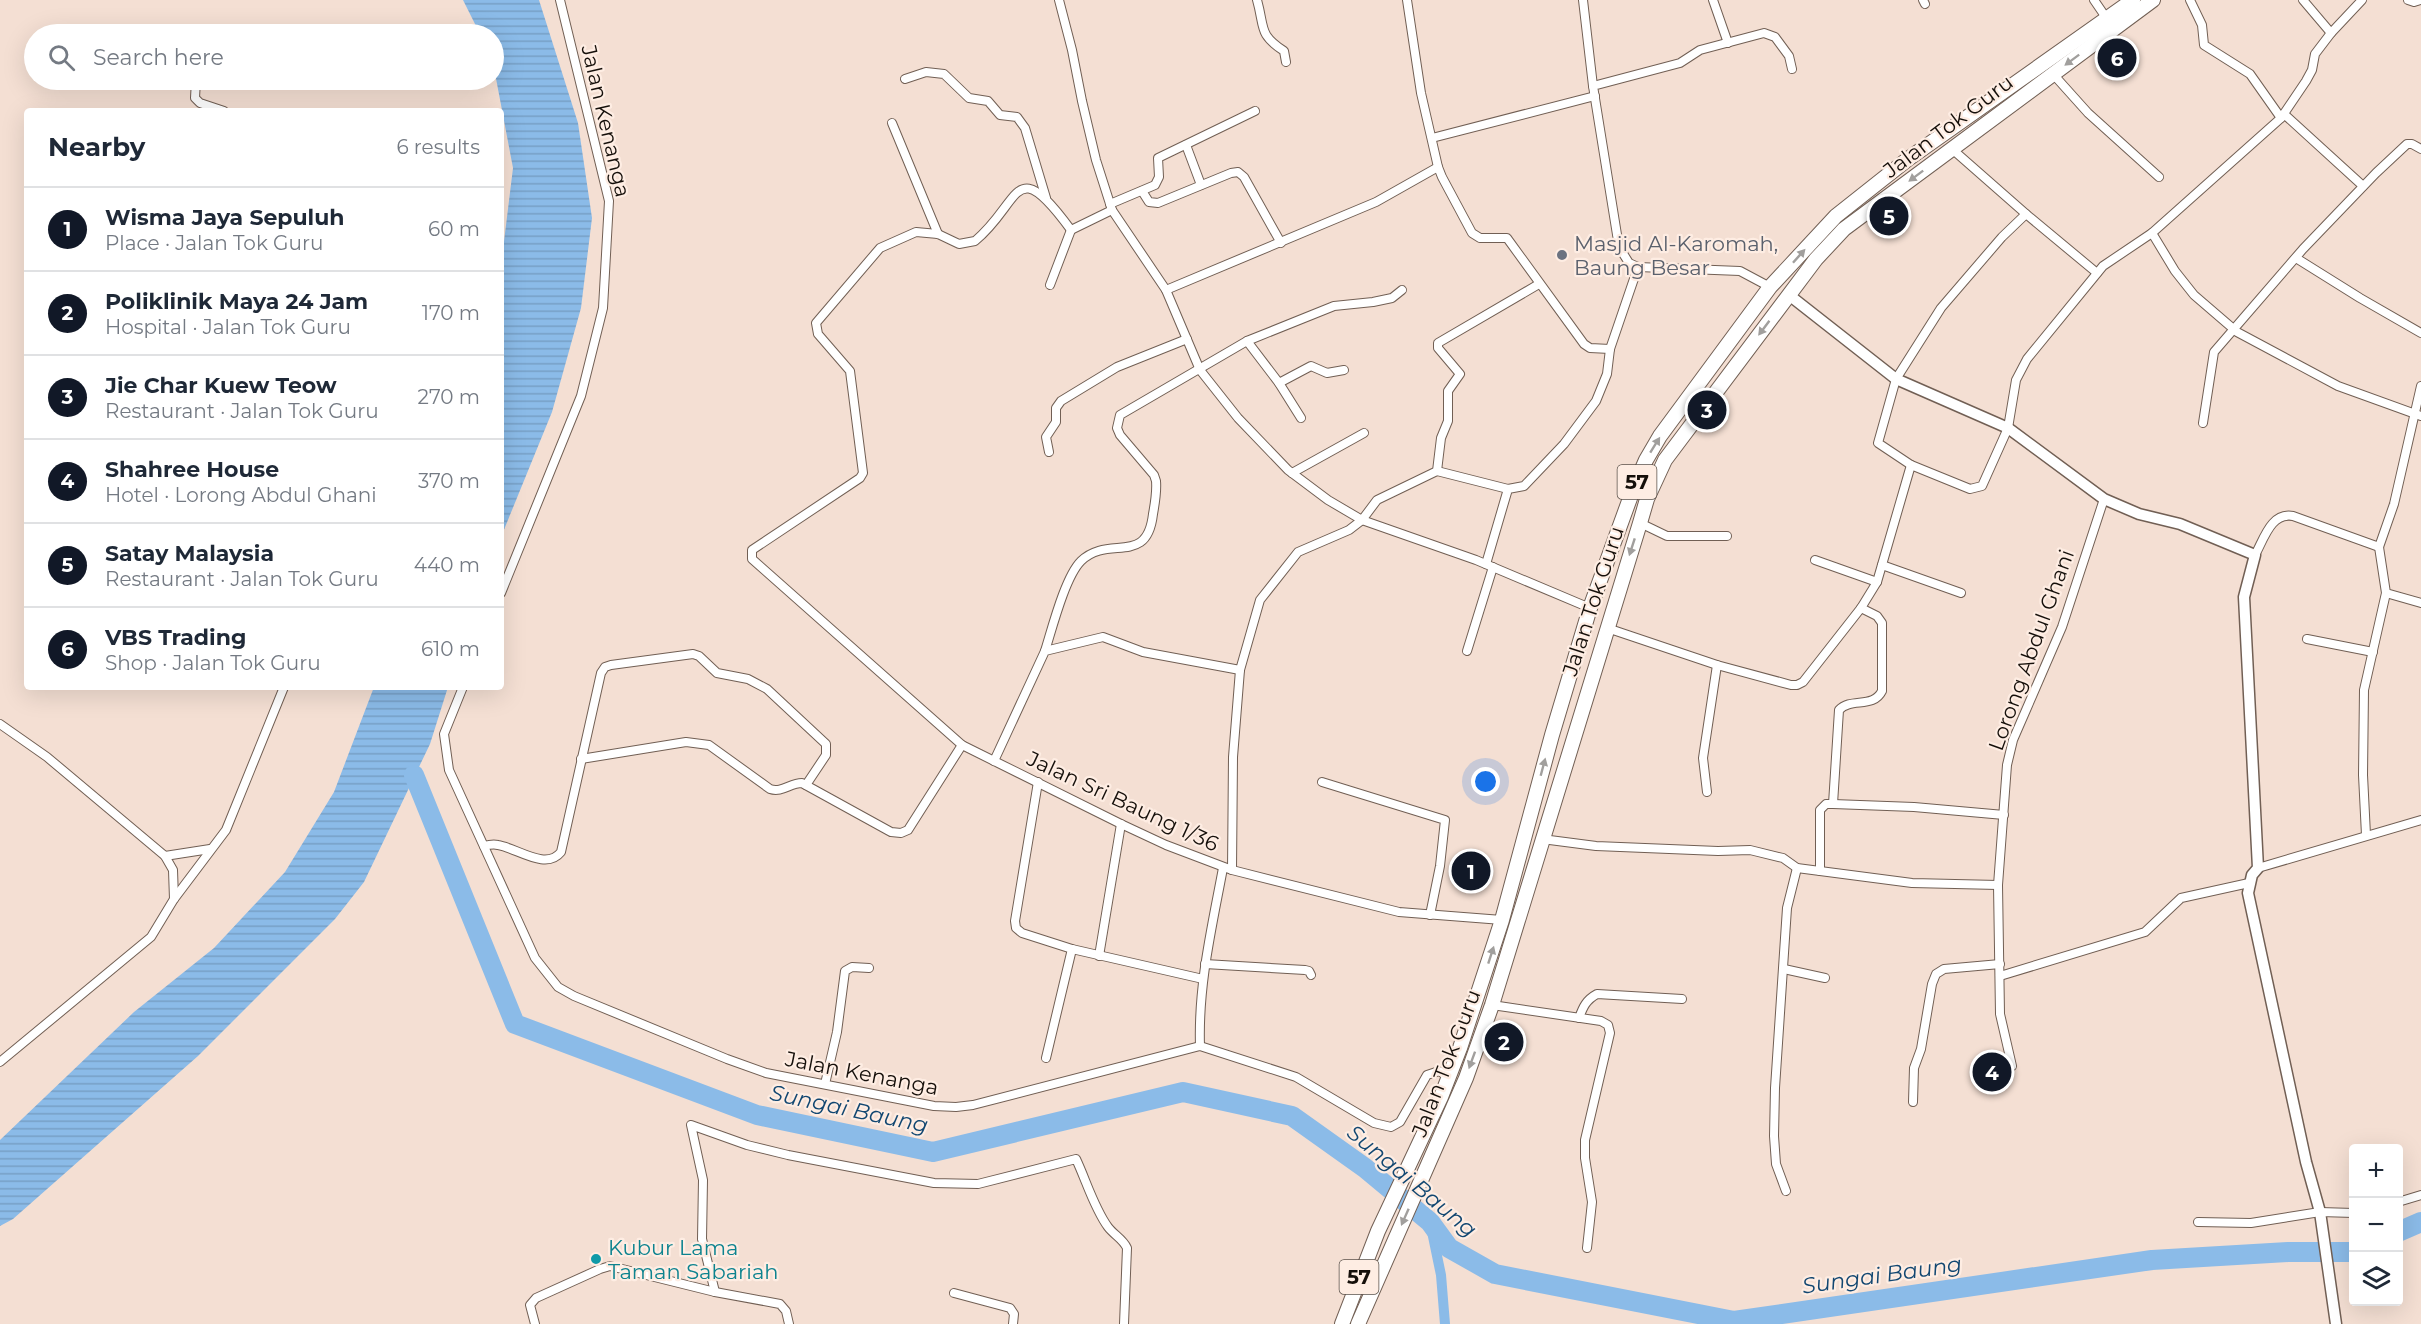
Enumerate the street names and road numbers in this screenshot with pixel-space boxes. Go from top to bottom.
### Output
street label: Jalan Kenanga [576,42,636,199]
street label: Jalan Tok Guru [1878,69,2018,183]
road number: 57 [1618,465,1656,499]
street label: Jalan Tok Guru [1557,523,1629,680]
street label: Lorong Abdul Ghani [1983,546,2079,754]
street label: Jalan Sri Baung 1/36 [1022,745,1223,857]
street label: Jalan Tok Guru [1406,986,1486,1141]
street label: Jalan Kenanga [782,1046,941,1100]
road number: 57 [1340,1260,1378,1294]

